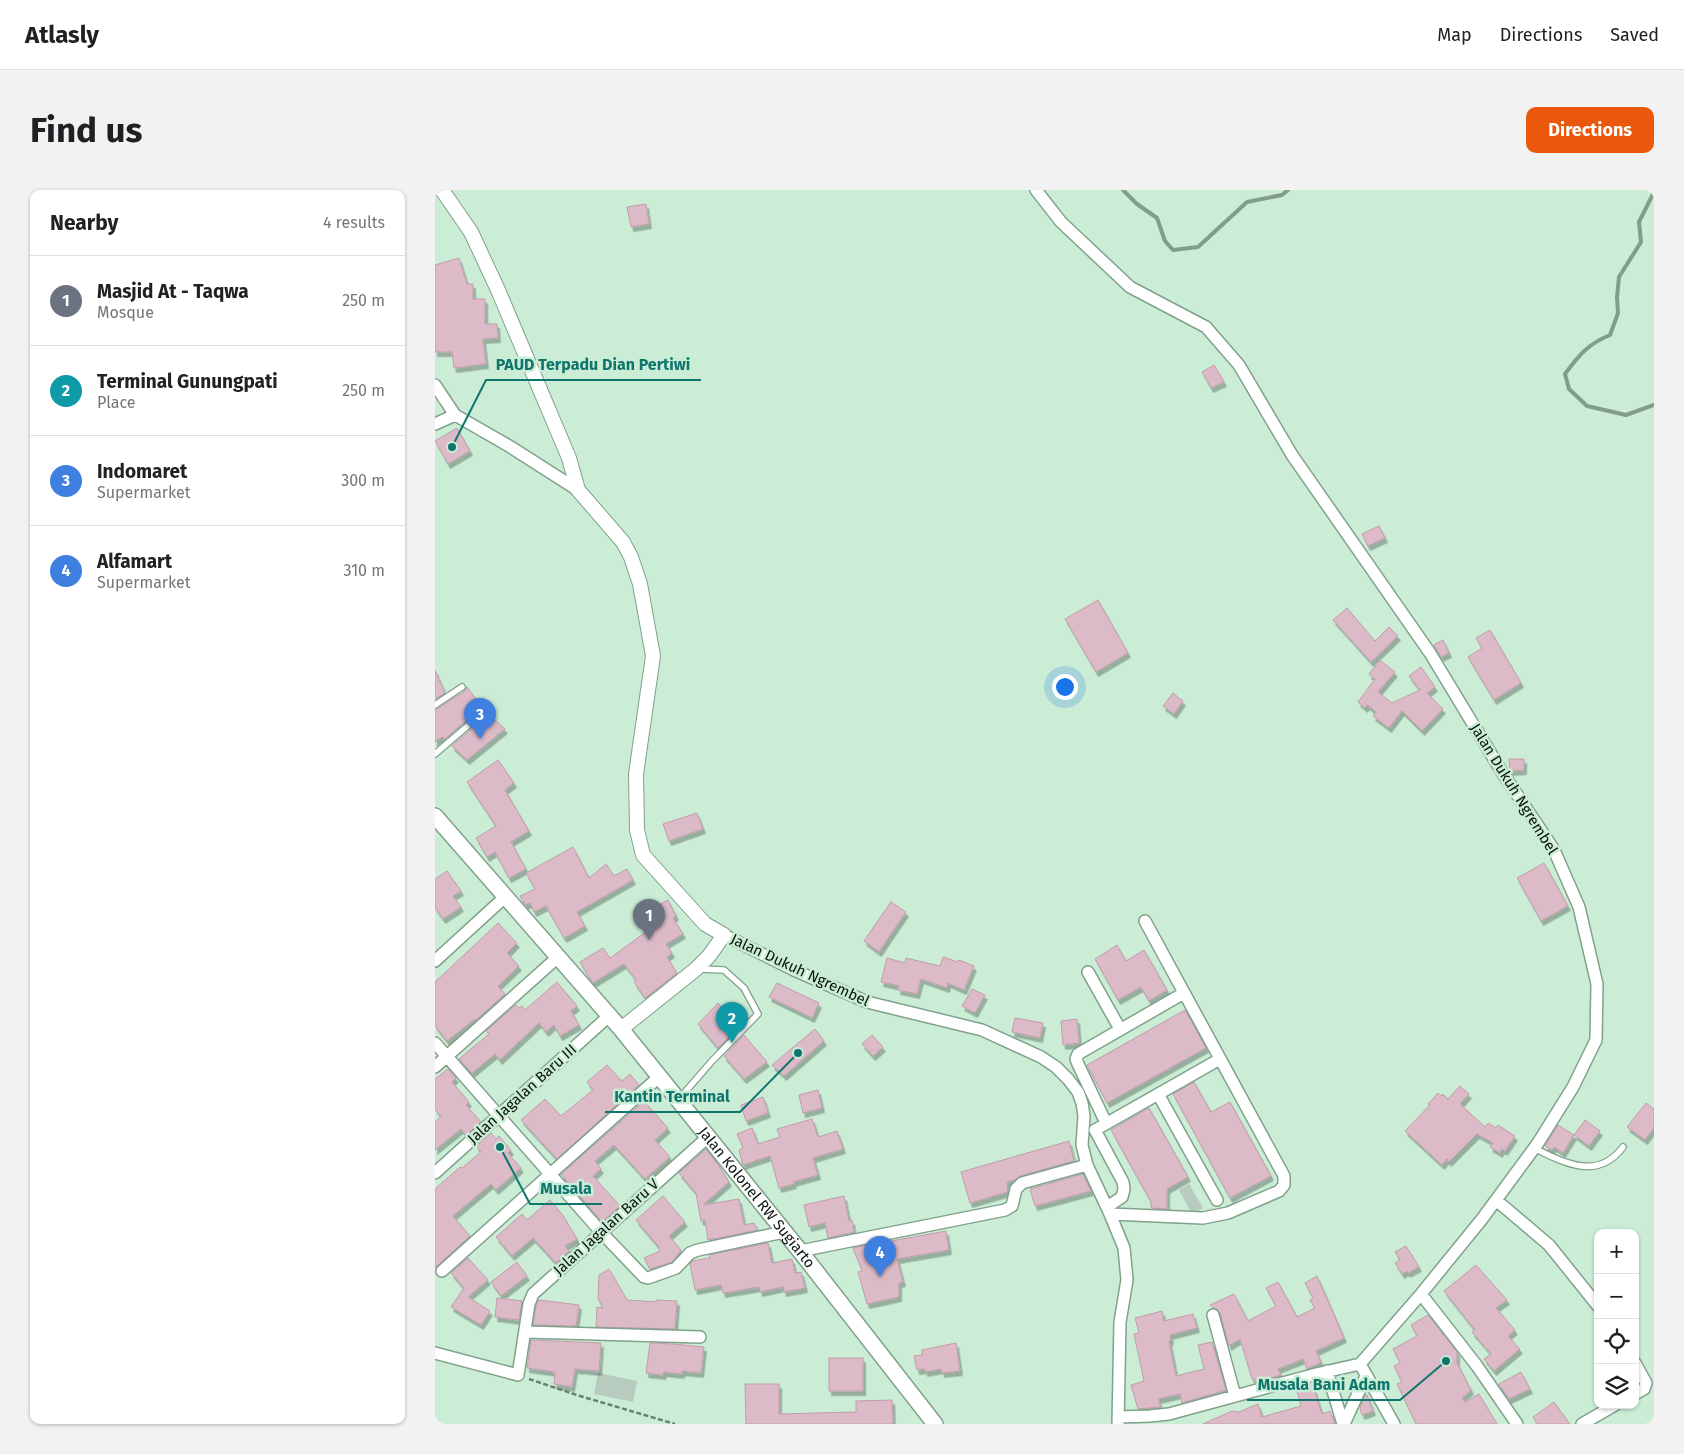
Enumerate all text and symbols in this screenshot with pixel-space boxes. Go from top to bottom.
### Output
text: Atlasly [25,21,99,49]
text: Map [1437,24,1472,46]
text: Directions [1500,24,1582,46]
text: Saved [1610,24,1659,46]
button: Directions [1526,107,1654,153]
text: Find us [30,109,142,151]
text: Nearby [50,210,118,236]
text: 4 results [323,213,385,232]
text: Masjid At - Taqwa [97,280,249,303]
text: 1 [62,291,70,310]
text: 250 m [342,291,385,310]
text: Mosque [97,303,154,322]
callout: PAUD Terpadu Dian Pertiwi [486,349,701,380]
text: PAUD Terpadu Dian Pertiwi [496,355,690,374]
text: Terminal Gunungpati [97,370,278,393]
text: 2 [62,381,70,400]
text: 250 m [342,381,385,400]
text: Place [97,393,136,412]
text: Indomaret [97,460,187,483]
text: 3 [62,471,70,490]
text: 300 m [341,471,385,490]
text: Supermarket [97,483,191,502]
text: Alfamart [97,550,172,573]
text: 4 [61,561,71,580]
text: 310 m [344,561,385,580]
text: Supermarket [97,573,191,592]
your location [1052,674,1078,700]
pin: 3 [464,698,496,739]
street label: Jalan Dukuh Ngrembel [1466,720,1562,858]
pin: 1 [633,899,665,940]
street label: Jalan Dukuh Ngrembel [728,930,873,1010]
pin: 2 [716,1002,748,1043]
street label: Jalan Jagalan Baru III [464,1040,580,1148]
callout: Kantin Terminal [605,1081,740,1112]
text: Kantin Terminal [614,1087,730,1106]
street label: Jalan Kolonel RW Sugiarto [694,1123,819,1272]
callout: Musala [530,1173,602,1204]
street label: Jalan Jagalan Baru V [550,1175,663,1279]
text: Musala [540,1179,592,1198]
map controls [1594,1229,1639,1409]
button: + [1594,1229,1639,1274]
pin: 4 [864,1236,896,1277]
button: − [1594,1274,1639,1319]
button: locate [1594,1319,1639,1364]
button: layers [1594,1364,1639,1409]
callout: Musala Bani Adam [1247,1369,1400,1400]
text: Musala Bani Adam [1258,1375,1390,1394]

